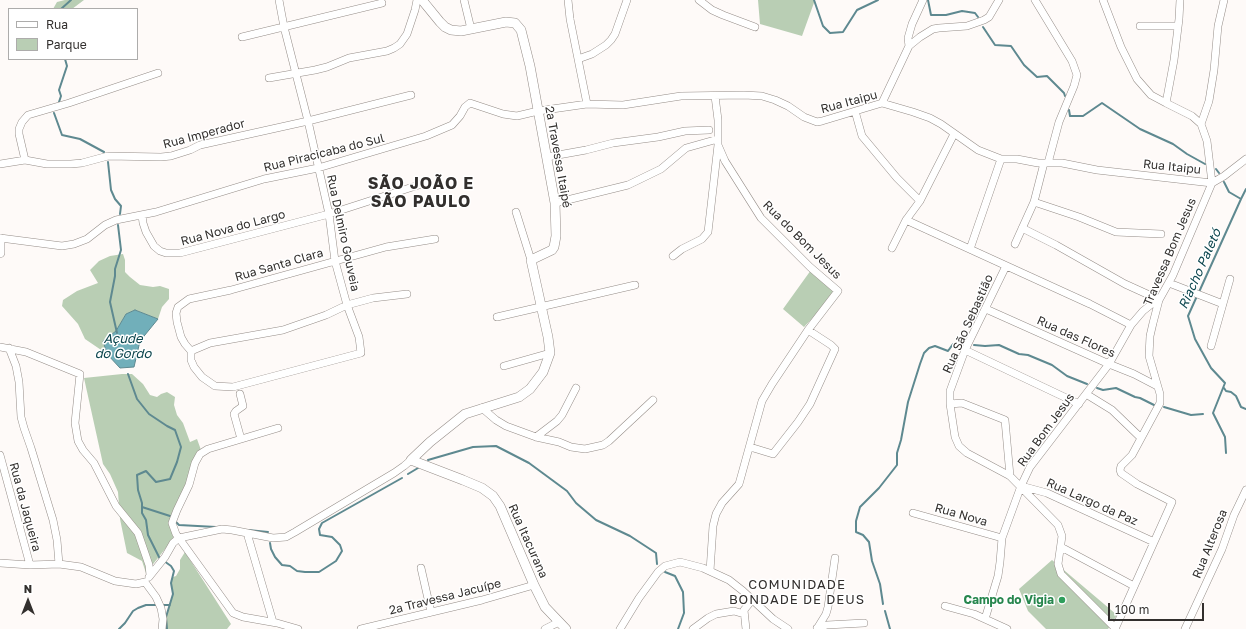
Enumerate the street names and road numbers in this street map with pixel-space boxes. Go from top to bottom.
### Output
street label: Rua Itaipu [819,88,879,116]
street label: 2ª Travessa Itaipé [542,105,574,209]
street label: Rua Imperador [161,116,247,152]
street label: Rua Piracicaba do Sul [262,131,386,175]
street label: Rua Itaipu [1142,157,1202,177]
street label: Rua Delmiro Gouveia [324,173,362,293]
street label: Travessa Bom Jesus [1141,196,1199,308]
street label: Rua do Bom Jesus [760,198,844,282]
street label: Rua Nova do Largo [179,207,287,249]
street label: Rua Santa Clara [233,245,325,285]
street label: Rua São Sebastião [940,272,996,376]
street label: Rua das Flores [1035,313,1117,361]
street label: Rua Bom Jesus [1014,390,1078,470]
street label: Rua da Jaqueira [6,461,44,553]
street label: Rua Largo da Paz [1044,475,1140,529]
street label: Rua Nova [933,501,989,529]
street label: Rua Itacurana [505,502,551,580]
street label: Rua Alterosa [1190,507,1230,581]
street label: 2ª Travessa Jacuípe [387,576,503,618]

